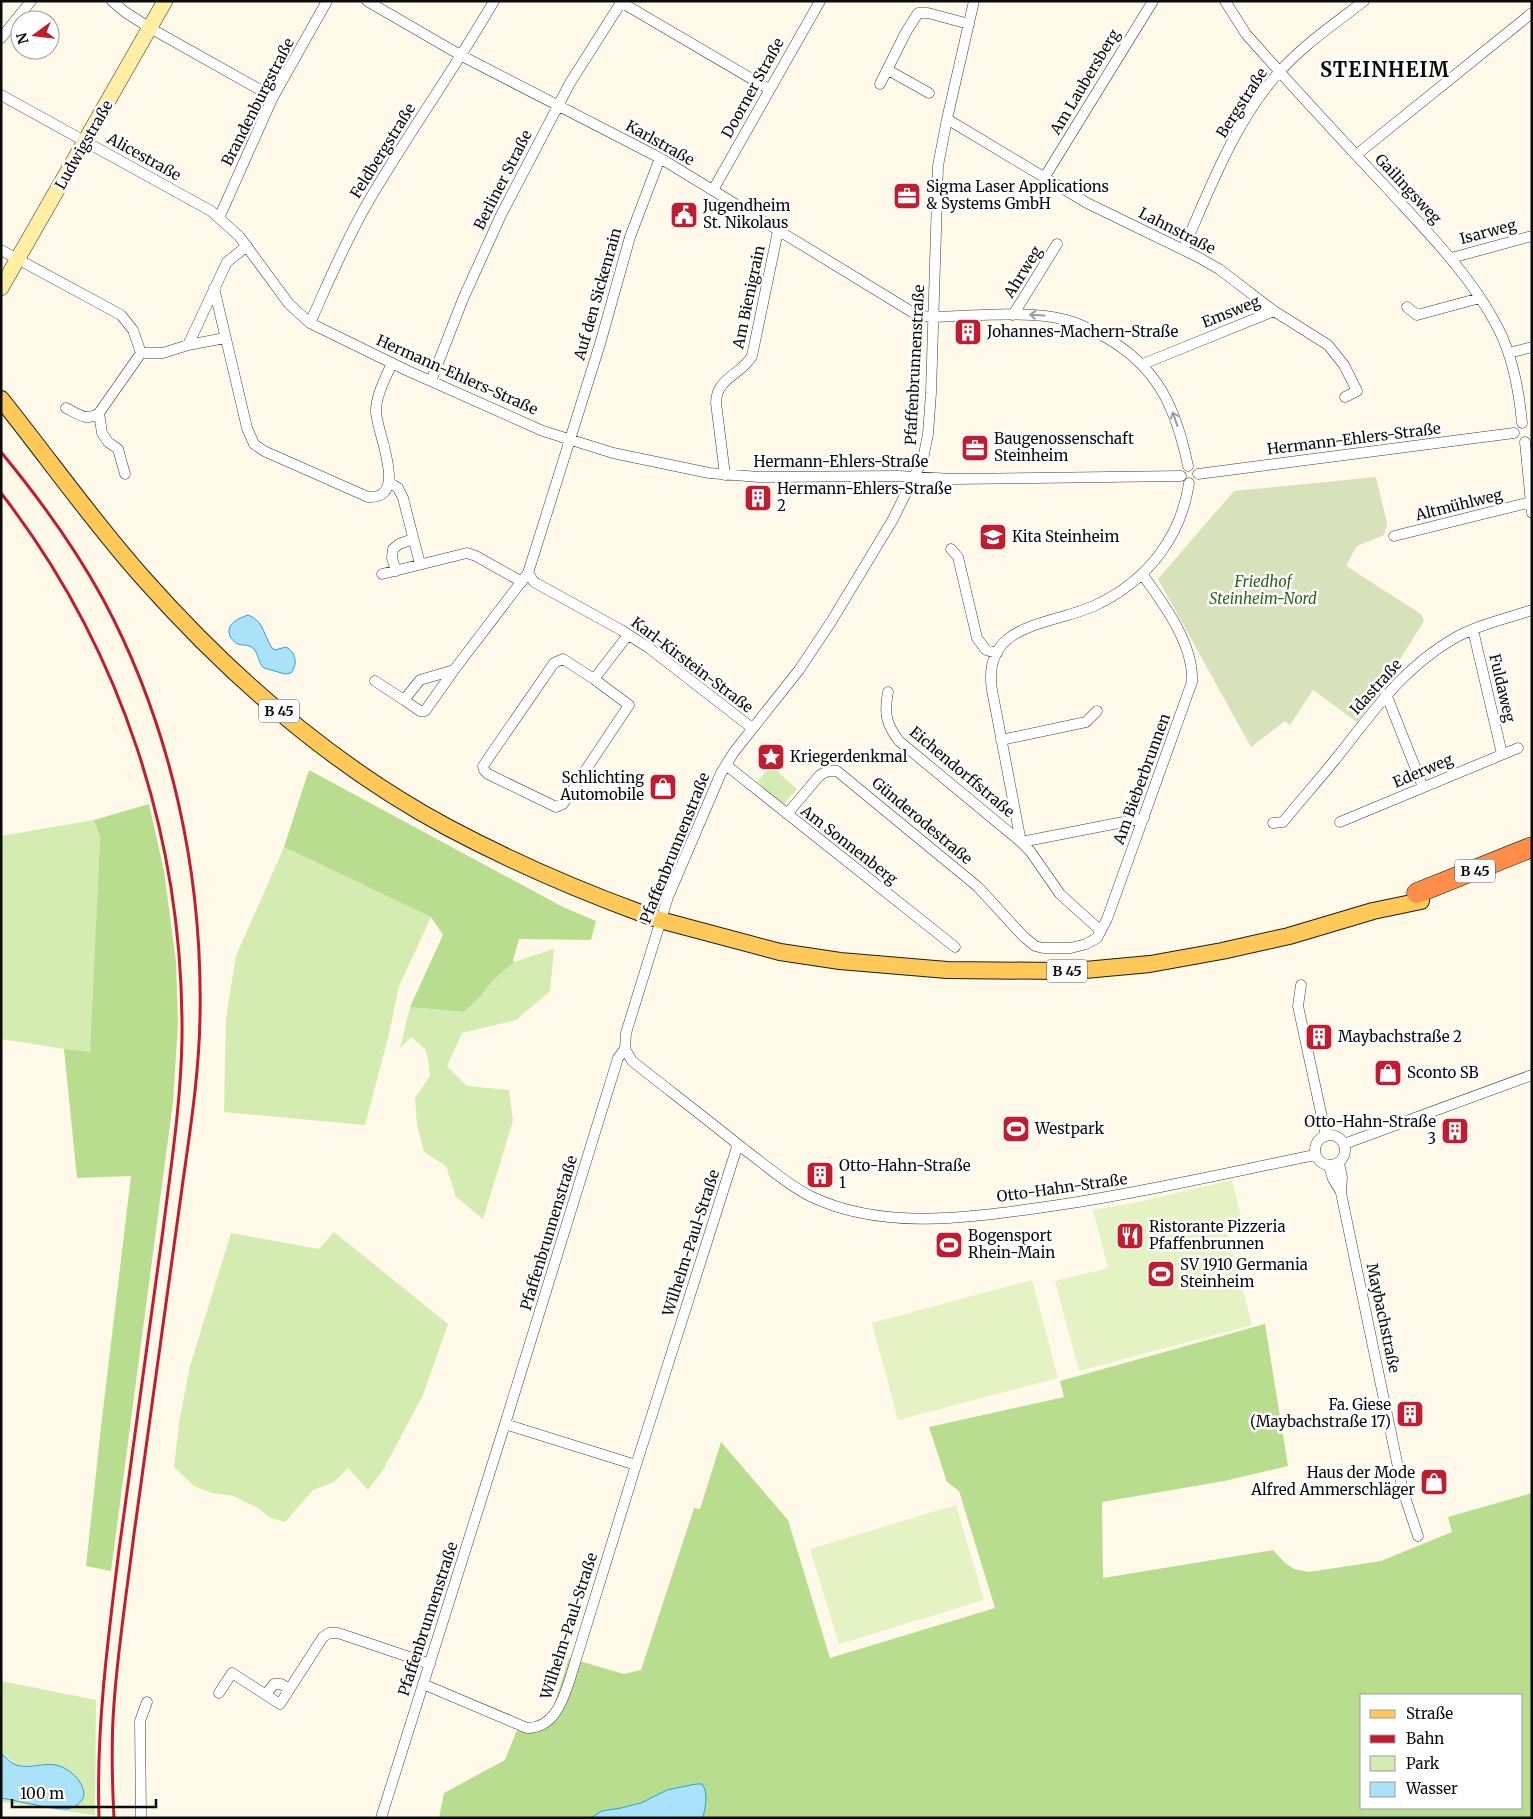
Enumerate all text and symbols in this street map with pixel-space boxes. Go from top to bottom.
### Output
north arrow [10,10,60,60]
street label: Am Laubersberg [1045,26,1123,139]
text: N [12,31,33,46]
street label: Doorner Straße [717,34,788,141]
street label: Brandenburgstraße [217,35,298,169]
district label: STEINHEIM [1320,57,1450,82]
street label: Bergstraße [1212,64,1271,141]
street label: Ludwigstraße [50,97,117,193]
street label: Feldbergstraße [346,100,419,202]
street label: Karlstraße [623,116,698,169]
street label: Berliner Straße [469,127,536,233]
street label: Alicestraße [103,128,185,185]
street label: Gailingsweg [1371,150,1446,228]
place label: Sigma Laser Applications & Systems GmbH [926,177,1109,213]
office icon: Sigma Laser Applications & Systems GmbH [892,181,922,211]
place label: Jugendheim St. Nikolaus [702,196,790,232]
public building icon: Jugendheim St. Nikolaus [669,200,699,230]
street label: Lahnstraße [1136,203,1219,258]
street label: Isarweg [1458,215,1518,248]
street label: Auf den Sickenrain [569,226,625,363]
street label: Ahrweg [999,242,1046,302]
street label: Am Bienigrain [728,244,769,351]
street label: Pfaffenbrunnenstraße [901,284,928,446]
street label: Emsweg [1199,291,1263,332]
one-way arrow [1029,311,1045,320]
building icon: Johannes-Machern-Straße [953,317,983,347]
place label: Johannes-Machern-Straße [986,322,1178,341]
street label: Hermann-Ehlers-Straße [373,330,541,419]
one-way arrow [1170,412,1179,427]
street label: Hermann-Ehlers-Straße [1266,418,1442,459]
place label: Baugenossenschaft Steinheim [994,429,1134,465]
office icon: Baugenossenschaft Steinheim [960,433,990,463]
street label: Hermann-Ehlers-Straße [754,452,929,471]
place label: Hermann-Ehlers-Straße 2 [777,479,952,515]
building icon: Hermann-Ehlers-Straße 2 [743,483,773,513]
street label: Altmühlweg [1412,485,1504,525]
school or university icon: Kita Steinheim [978,522,1008,552]
place label: Kita Steinheim [1012,527,1119,546]
park label: Friedhof Steinheim-Nord [1209,572,1317,608]
street label: Karl-Kirstein-Straße [628,613,757,717]
street label: Fuldaweg [1485,652,1520,724]
street label: Idastraße [1346,655,1406,718]
road number: B 45 [259,699,299,722]
street label: Am Bieberbrunnen [1109,711,1174,848]
street label: Eichendorffstraße [906,722,1019,821]
place icon: Kriegerdenkmal [756,742,786,772]
place label: Kriegerdenkmal [790,747,908,766]
street label: Ederweg [1390,749,1456,792]
place label: Schlichting Automobile [559,768,644,804]
street label: Pfaffenbrunnenstraße [636,770,714,926]
shop icon: Schlichting Automobile [648,772,678,802]
street label: Günderodestraße [868,773,977,868]
street label: Am Sonnenberg [797,800,901,888]
road number: B 45 [1455,859,1495,882]
road number: B 45 [1047,959,1087,982]
building icon: Maybachstraße 2 [1304,1022,1334,1052]
place label: Maybachstraße 2 [1338,1027,1462,1046]
shop icon: Sconto SB [1373,1058,1403,1088]
place label: Sconto SB [1407,1063,1479,1082]
place label: Otto-Hahn-Straße 3 [1304,1112,1436,1148]
sports icon: Westpark [1001,1114,1031,1144]
building icon: Otto-Hahn-Straße 3 [1440,1116,1470,1146]
place label: Westpark [1034,1119,1104,1138]
street label: Pfaffenbrunnenstraße [516,1153,581,1313]
place label: Otto-Hahn-Straße 1 [839,1156,971,1192]
building icon: Otto-Hahn-Straße 1 [805,1160,835,1190]
street label: Wilhelm-Paul-Straße [658,1167,723,1319]
street label: Otto-Hahn-Straße [995,1169,1129,1206]
place label: Ristorante Pizzeria Pfaffenbrunnen [1149,1217,1285,1253]
restaurant icon: Ristorante Pizzeria Pfaffenbrunnen [1115,1221,1145,1251]
place label: Bogensport Rhein-Main [968,1226,1055,1262]
sports icon: Bogensport Rhein-Main [934,1230,964,1260]
place label: SV 1910 Germania Steinheim [1180,1255,1308,1291]
sports icon: SV 1910 Germania Steinheim [1146,1259,1176,1289]
street label: Maybachstraße [1363,1261,1404,1375]
place label: Fa. Giese (Maybachstraße 17) [1250,1395,1391,1431]
building icon: Fa. Giese (Maybachstraße 17) [1395,1399,1425,1429]
place label: Haus der Mode Alfred Ammerschläger [1250,1463,1415,1499]
shop icon: Haus der Mode Alfred Ammerschläger [1419,1467,1449,1497]
street label: Pfaffenbrunnenstraße [394,1539,461,1698]
street label: Wilhelm-Paul-Straße [536,1550,601,1702]
legend [1360,1694,1523,1809]
text: Straße [1406,1704,1453,1723]
text: Bahn [1406,1729,1444,1748]
text: Park [1406,1754,1440,1773]
scale bar [12,1776,156,1808]
text: Wasser [1405,1779,1458,1798]
text: 100 m [20,1784,64,1803]

